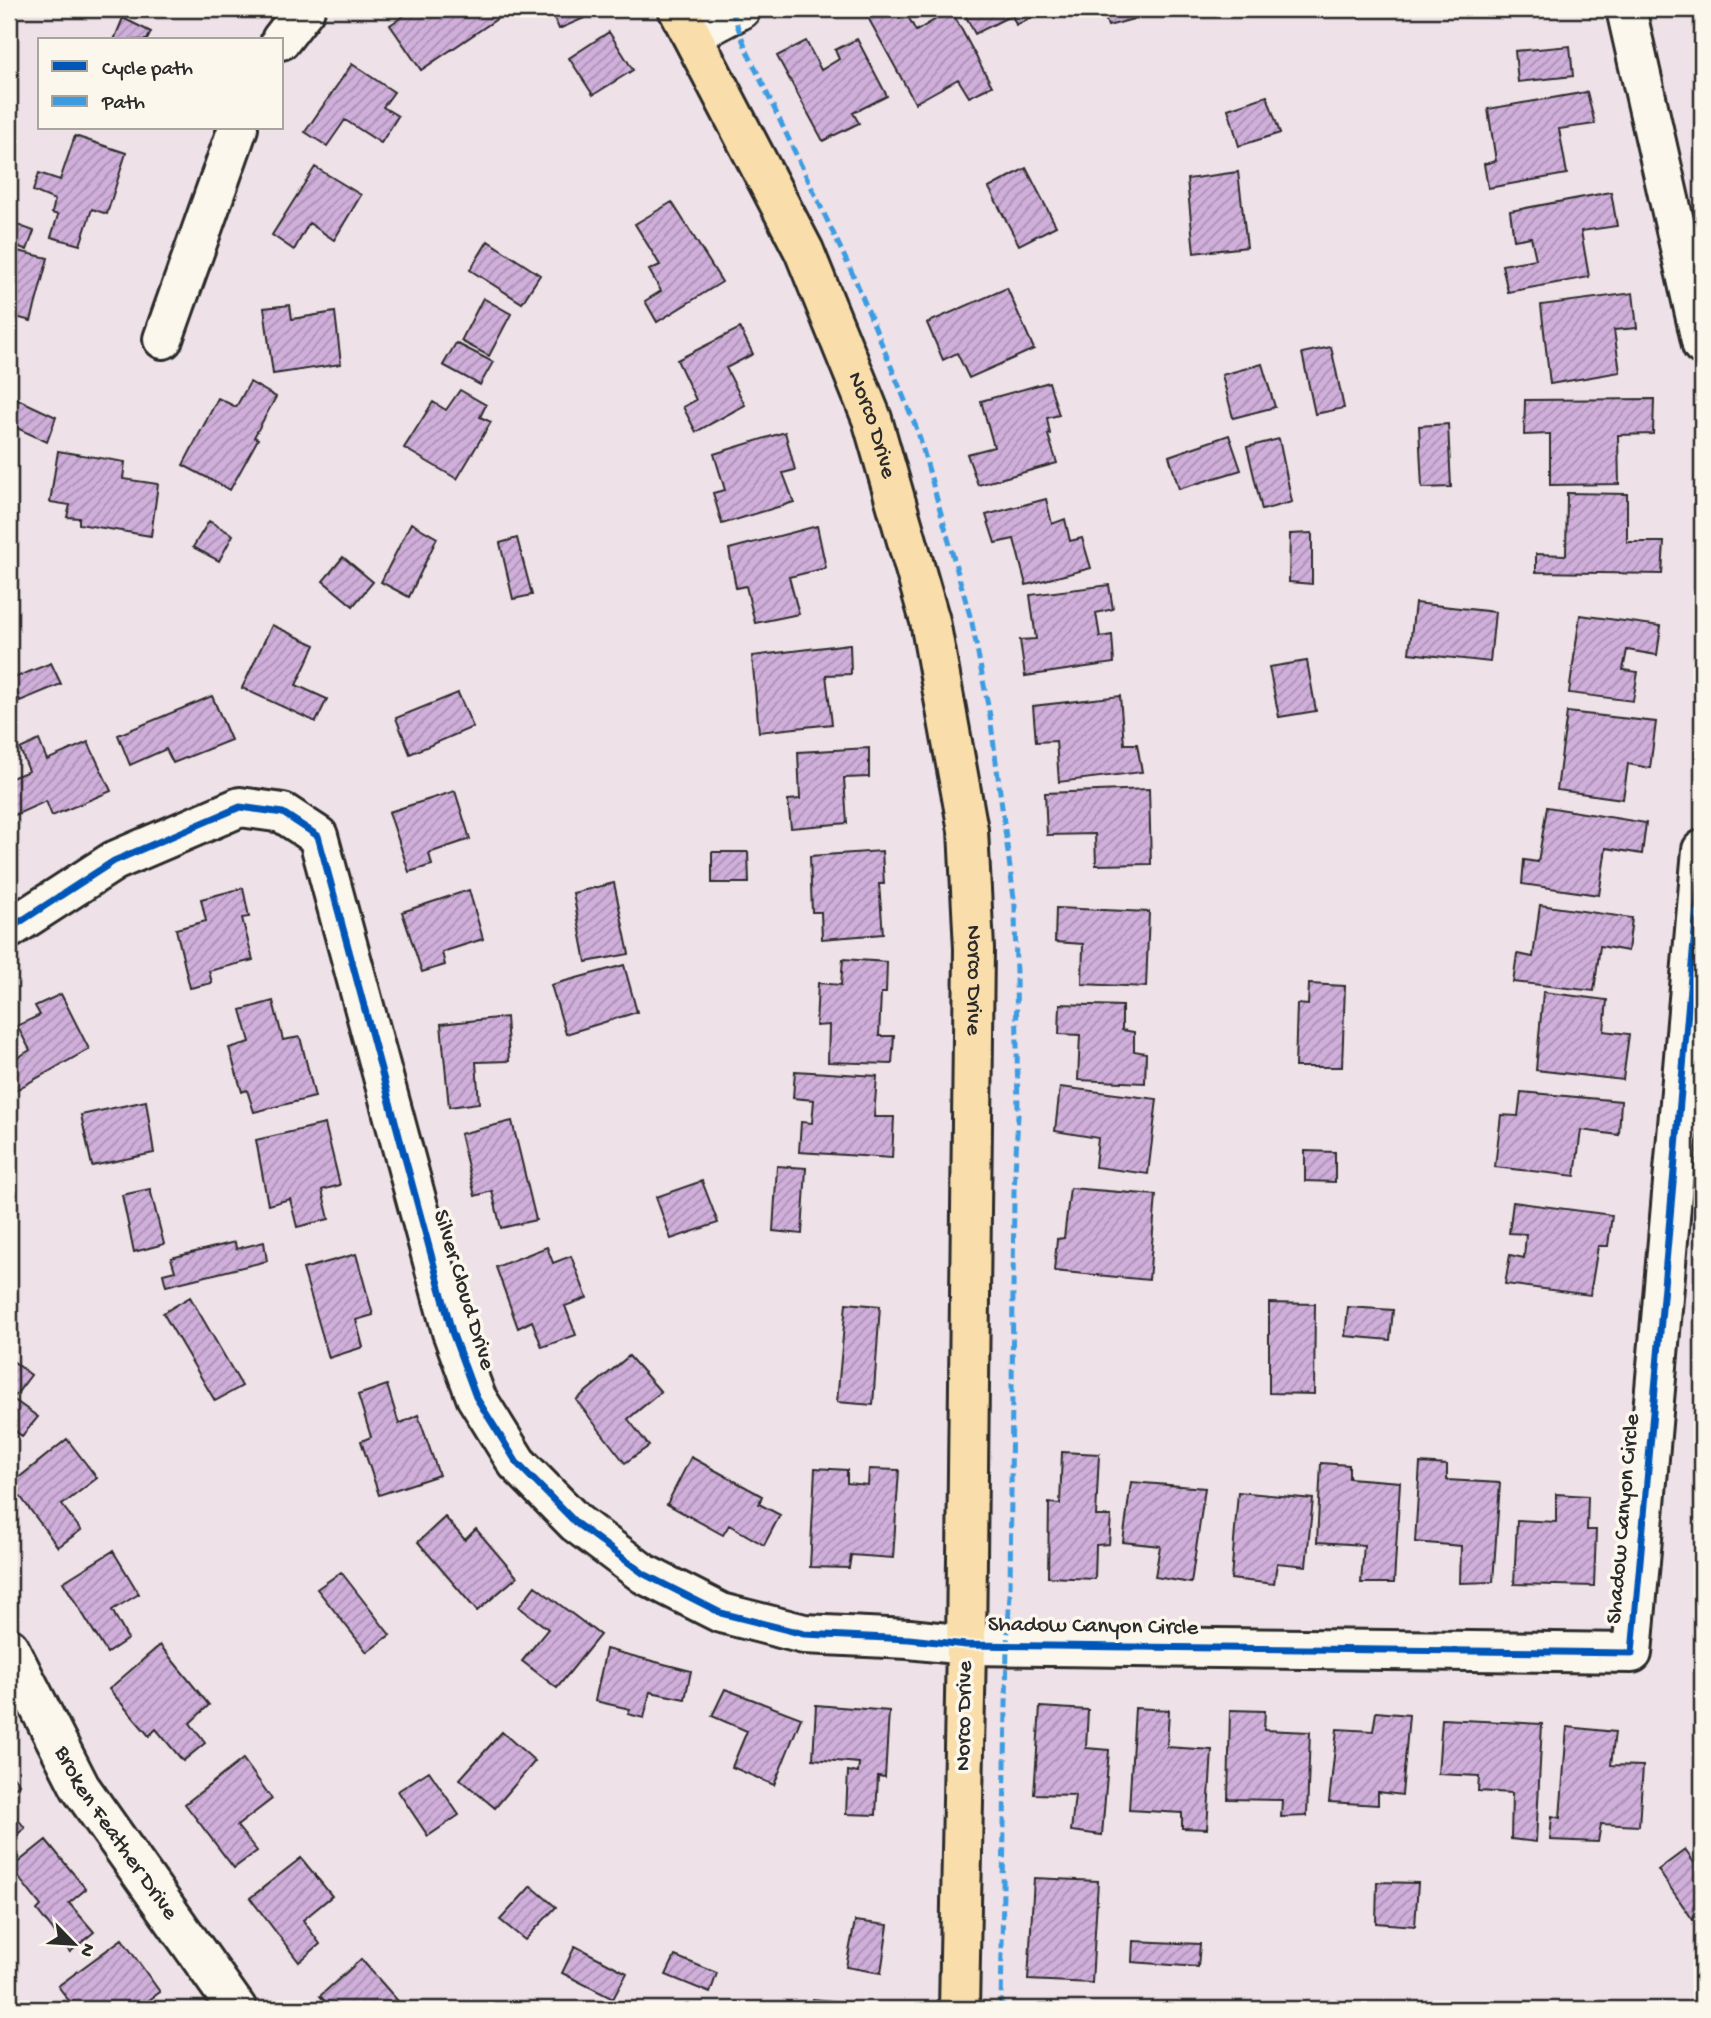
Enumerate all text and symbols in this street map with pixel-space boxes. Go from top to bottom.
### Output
legend [38,38,284,130]
text: Cycle path [102,58,193,83]
text: Path [101,92,145,117]
street label: Norco Drive [841,368,902,483]
street label: Norco Drive [959,924,988,1037]
street label: Silver Cloud Drive [426,1207,500,1374]
street label: Shadow Canyon Circle [1601,1412,1647,1625]
street label: Shadow Canyon Circle [987,1612,1200,1642]
street label: Norco Drive [951,1659,979,1771]
street label: Broken Feather Drive [47,1741,184,1926]
north arrow [38,1910,108,1980]
text: N [73,1939,99,1960]

